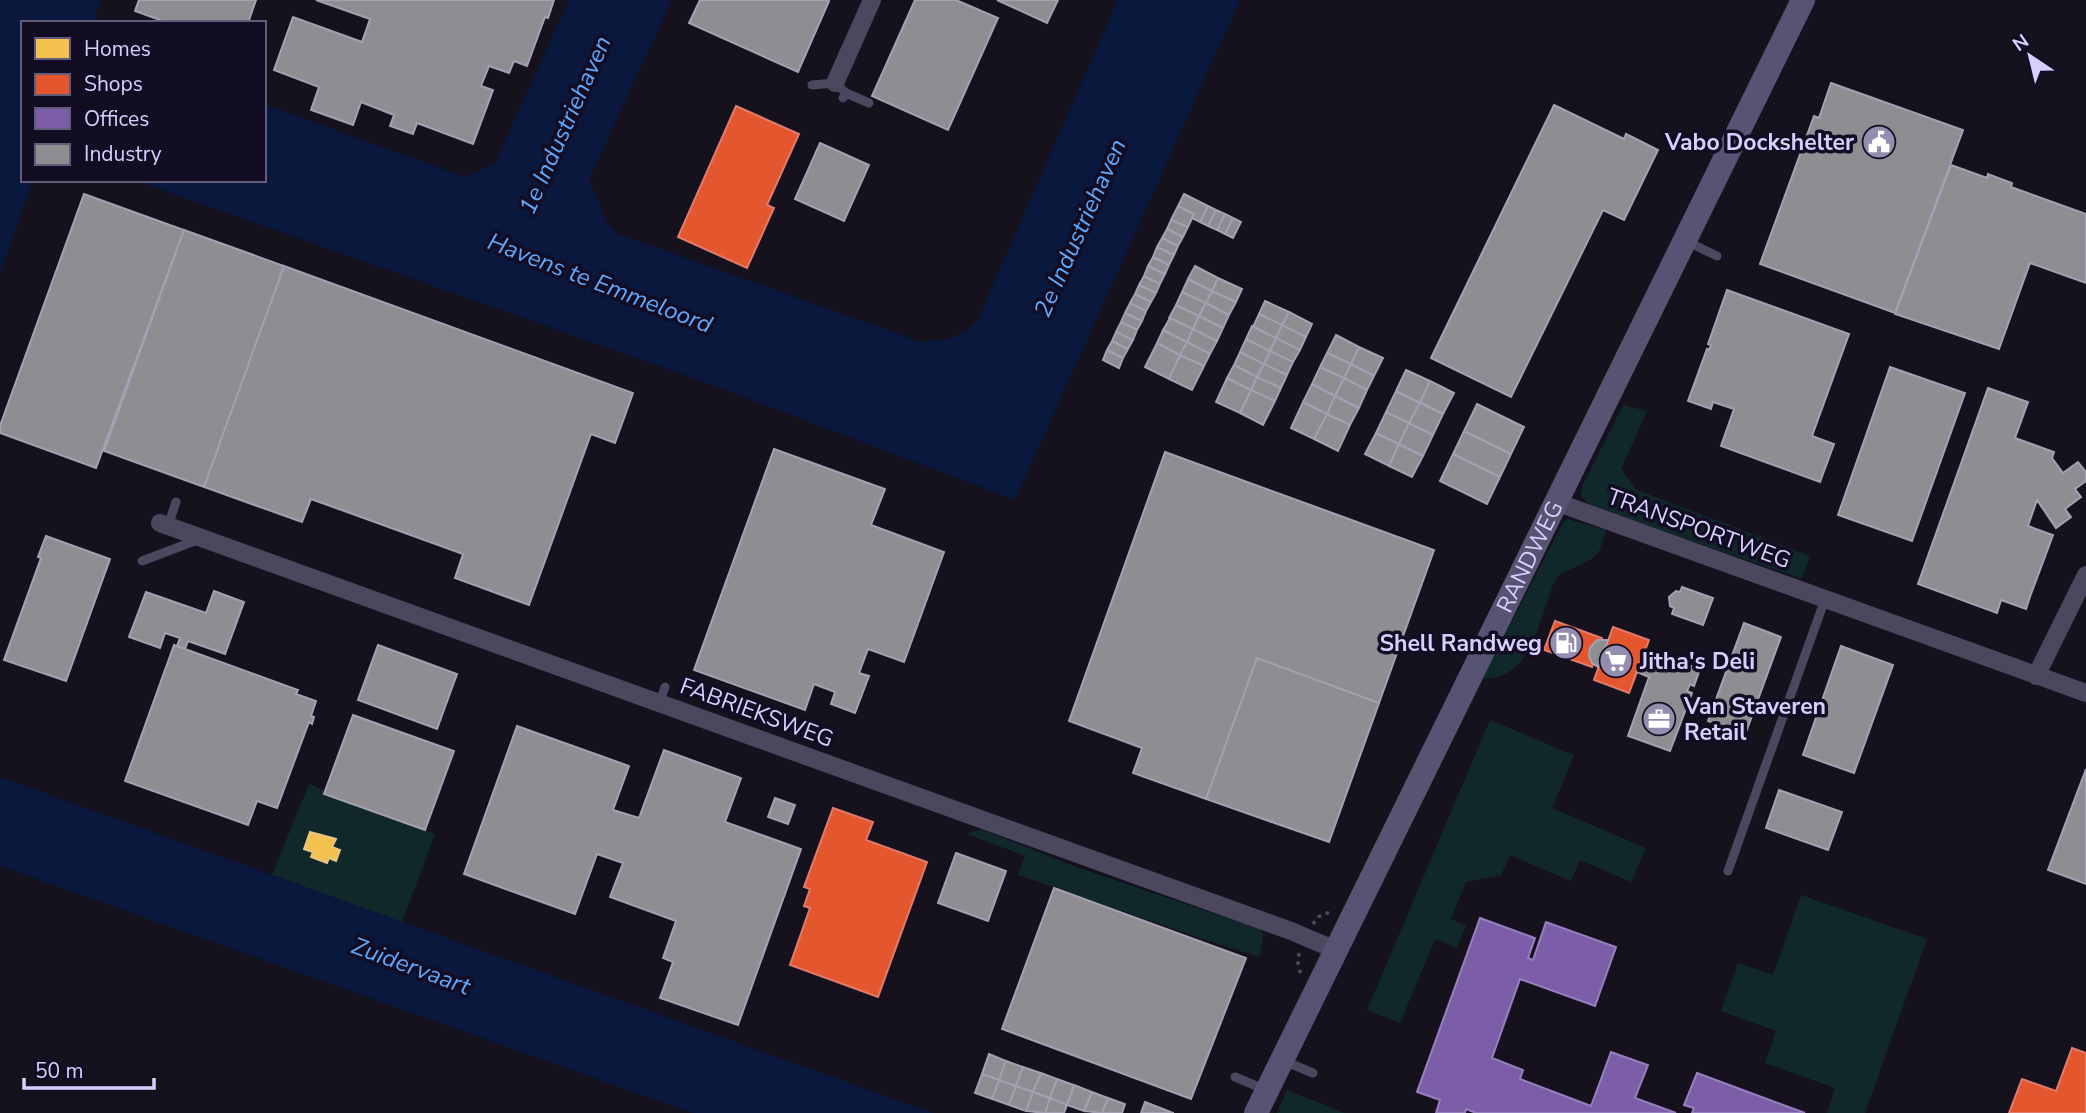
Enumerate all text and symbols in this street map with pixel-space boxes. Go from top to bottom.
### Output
legend [21,21,266,182]
north arrow [1995,21,2065,91]
text: N [2008,28,2034,58]
water label: 1e Industriehaven [511,31,619,219]
text: Homes [84,35,151,63]
text: Shops [84,70,143,98]
text: Offices [84,105,149,133]
public building icon: Vabo Dockshelter [1860,123,1898,161]
place label: Vabo Dockshelter [1664,127,1854,158]
water label: 2e Industriehaven [1026,134,1134,322]
text: Industry [84,140,162,168]
water label: Havens te Emmeloord [483,225,717,341]
street label: TRANSPORTWEG [1603,481,1795,576]
street label: RANDWEG [1489,496,1571,618]
fuel station icon: Shell Randweg [1547,624,1585,662]
place label: Shell Randweg [1379,628,1542,659]
supermarket icon: Jitha's Deli [1597,642,1635,680]
place label: Jitha's Deli [1639,646,1755,677]
street label: FABRIEKSWEG [676,670,838,755]
place label: Van Staveren Retail [1683,691,1826,748]
office icon: Van Staveren Retail [1640,700,1678,738]
water label: Zuidervaart [347,930,475,1002]
scale bar [24,1046,154,1090]
text: 50 m [35,1057,84,1085]

